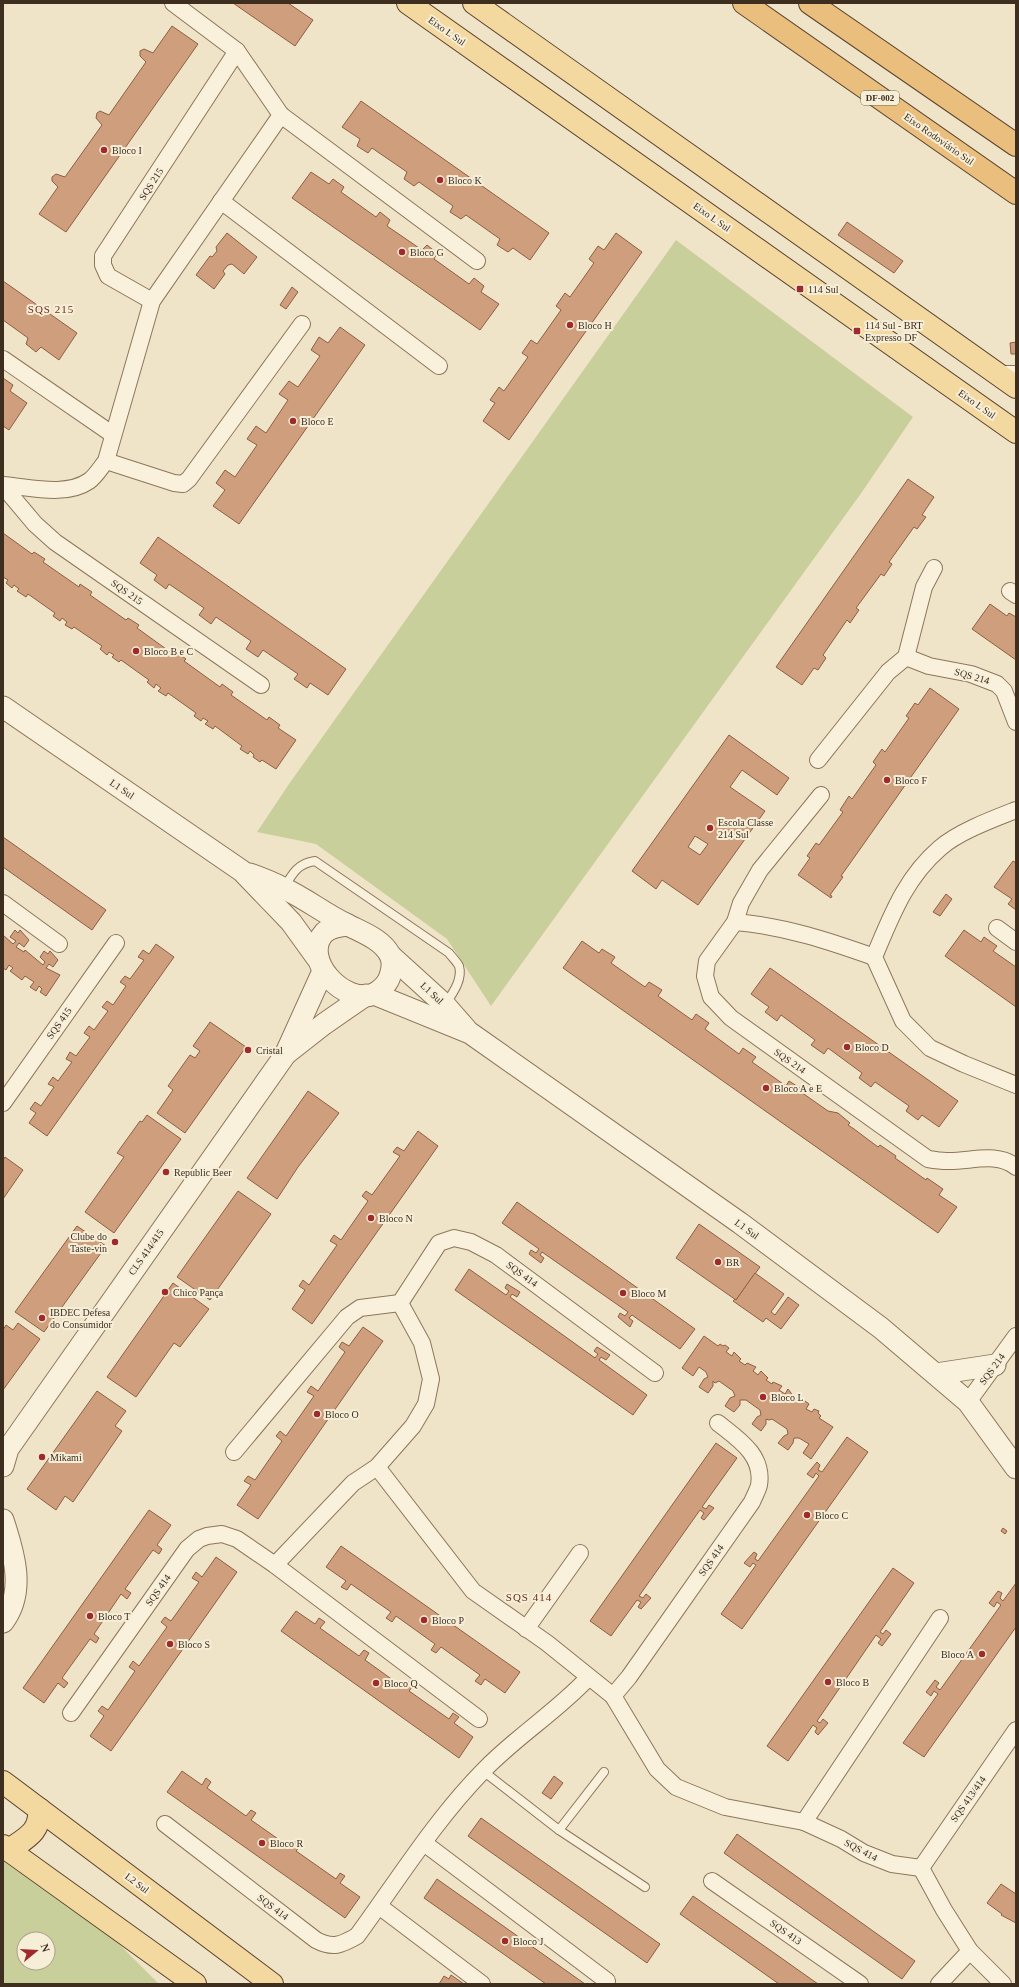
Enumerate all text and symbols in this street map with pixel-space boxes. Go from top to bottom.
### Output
street label: Eixo L Sul [426,14,468,48]
road number: DF-002 [861,91,899,105]
street label: Eixo Rodoviário Sul [902,111,976,167]
marker: Bloco I [99,145,109,155]
place label: Bloco I [112,145,142,156]
street label: SQS 215 [137,166,165,202]
marker: Bloco K [435,175,445,185]
place label: Bloco K [448,175,482,186]
street label: Eixo L Sul [691,200,733,234]
marker: Bloco G [397,247,407,257]
place label: Bloco G [410,247,444,258]
marker: 114 Sul [795,284,805,294]
place label: 114 Sul [808,284,839,295]
district label: SQS 215 [28,303,74,315]
marker: Bloco H [565,320,575,330]
place label: Bloco H [578,320,612,331]
place label: 114 Sul - BRT Expresso DF [865,320,923,343]
marker: 114 Sul - BRT Expresso DF [852,326,862,336]
street label: Eixo L Sul [956,387,998,421]
marker: Bloco E [288,416,298,426]
place label: Bloco E [301,416,334,427]
street label: SQS 215 [109,577,145,607]
marker: Bloco B e C [131,646,141,656]
place label: Bloco B e C [144,646,193,657]
street label: SQS 214 [953,666,991,686]
marker: Bloco F [882,775,892,785]
place label: Bloco F [895,775,927,786]
street label: L1 Sul [108,777,136,801]
place label: Escola Classe 214 Sul [718,817,774,840]
marker: Escola Classe 214 Sul [705,823,715,833]
street label: L1 Sul [418,980,446,1006]
street label: SQS 415 [44,1005,74,1041]
marker: Bloco D [842,1042,852,1052]
place label: Bloco D [855,1042,889,1053]
marker: Cristal [243,1045,253,1055]
place label: Cristal [256,1045,283,1056]
street label: SQS 214 [772,1046,808,1076]
marker: Bloco A e E [761,1083,771,1093]
place label: Bloco A e E [774,1083,822,1094]
marker: Republic Beer [161,1167,171,1177]
place label: Republic Beer [174,1167,232,1178]
marker: Bloco N [366,1213,376,1223]
place label: Bloco N [379,1213,413,1224]
street label: L1 Sul [733,1217,761,1241]
street label: CLS 414/415 [126,1227,166,1277]
place label: Clube do Taste-vin [70,1231,107,1254]
marker: Clube do Taste-vin [110,1237,120,1247]
marker: BR [713,1257,723,1267]
place label: BR [726,1257,740,1268]
street label: SQS 414 [504,1259,540,1289]
marker: Chico Pança [160,1287,170,1297]
place label: Chico Pança [173,1287,224,1298]
marker: Bloco M [618,1288,628,1298]
place label: Bloco M [631,1288,666,1299]
place label: IBDEC Defesa do Consumidor [50,1307,113,1330]
marker: IBDEC Defesa do Consumidor [37,1313,47,1323]
street label: SQS 214 [977,1351,1007,1387]
marker: Bloco L [758,1392,768,1402]
place label: Bloco L [771,1392,804,1403]
marker: Bloco O [312,1409,322,1419]
place label: Bloco O [325,1409,359,1420]
marker: Mikami [37,1452,47,1462]
place label: Mikami [50,1452,82,1463]
marker: Bloco C [802,1510,812,1520]
place label: Bloco C [815,1510,848,1521]
street label: SQS 414 [696,1542,726,1578]
street label: SQS 414 [143,1572,173,1608]
district label: SQS 414 [506,1591,552,1603]
marker: Bloco T [85,1611,95,1621]
place label: Bloco T [98,1611,130,1622]
marker: Bloco P [419,1615,429,1625]
place label: Bloco P [432,1615,464,1626]
marker: Bloco S [165,1639,175,1649]
place label: Bloco S [178,1639,210,1650]
place label: Bloco A [941,1649,975,1660]
marker: Bloco A [977,1649,987,1659]
marker: Bloco B [823,1677,833,1687]
place label: Bloco B [836,1677,869,1688]
marker: Bloco Q [371,1678,381,1688]
place label: Bloco Q [384,1678,418,1689]
street label: SQS 413/414 [948,1774,988,1824]
street label: SQS 414 [843,1837,879,1863]
marker: Bloco R [257,1838,267,1848]
place label: Bloco R [270,1838,303,1849]
street label: L2 Sul [123,1870,151,1896]
street label: SQS 414 [255,1892,291,1922]
street label: SQS 413 [768,1917,804,1947]
north arrow [16,1931,56,1971]
marker: Bloco J [500,1936,510,1946]
place label: Bloco J [513,1936,543,1947]
text: N [39,1942,52,1954]

